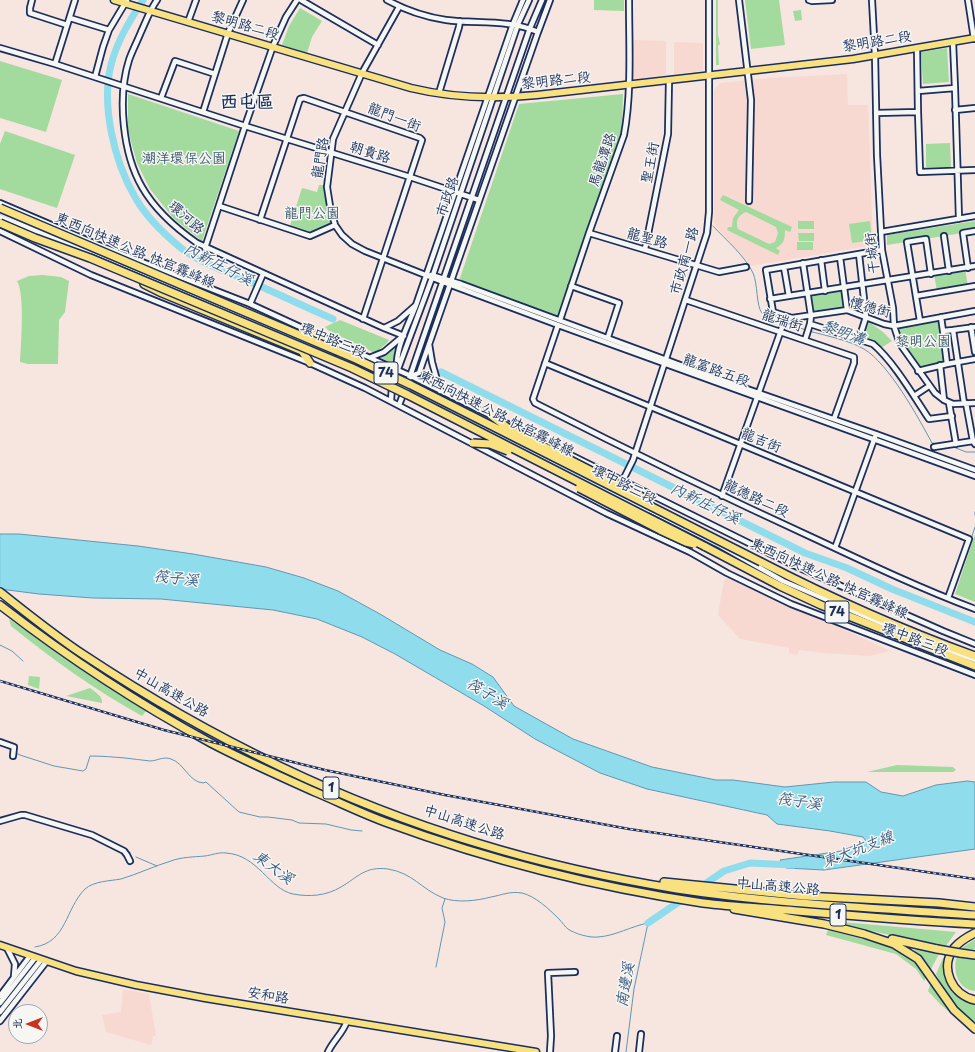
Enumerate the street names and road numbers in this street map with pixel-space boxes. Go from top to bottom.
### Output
street label: 黎明路二段 [209,8,281,44]
street label: 黎明路二段 [841,28,913,56]
street label: 黎明路二段 [520,69,592,93]
street label: 龍門一街 [365,100,423,136]
street label: 馬龍潭路 [586,131,620,189]
street label: 龍門路 [309,136,333,180]
street label: 朝貴路 [347,139,393,167]
street label: 聖王街 [639,141,663,185]
street label: 市政路 [433,174,463,220]
street label: 環河路 [165,198,207,238]
street label: 東西向快速公路 快官霧峰線 [52,210,218,292]
street label: 龍聖路 [624,225,670,253]
street label: 市政南一路 [667,225,703,297]
street label: 干城街 [862,231,884,275]
street label: 懷德街 [848,294,892,322]
street label: 龍瑞街 [759,307,805,335]
street label: 環中路三段 [298,320,368,362]
street label: 龍富路五段 [680,351,752,391]
road number: 74 [374,362,398,384]
street label: 東西向快速公路 快官霧峰線 [415,367,577,461]
street label: 龍吉街 [738,425,784,457]
street label: 環中路三段 [589,462,659,508]
street label: 龍德路二段 [721,477,791,521]
street label: 東西向快速公路 快官霧峰線 [747,535,911,623]
road number: 74 [825,601,849,623]
street label: 環中路三段 [879,620,951,660]
street label: 中山高速公路 [130,665,212,721]
road number: 1 [323,777,339,799]
street label: 中山高速公路 [421,802,507,844]
street label: 中山高速公路 [735,875,821,899]
road number: 1 [830,904,846,926]
street label: 安和路 [246,984,290,1008]

